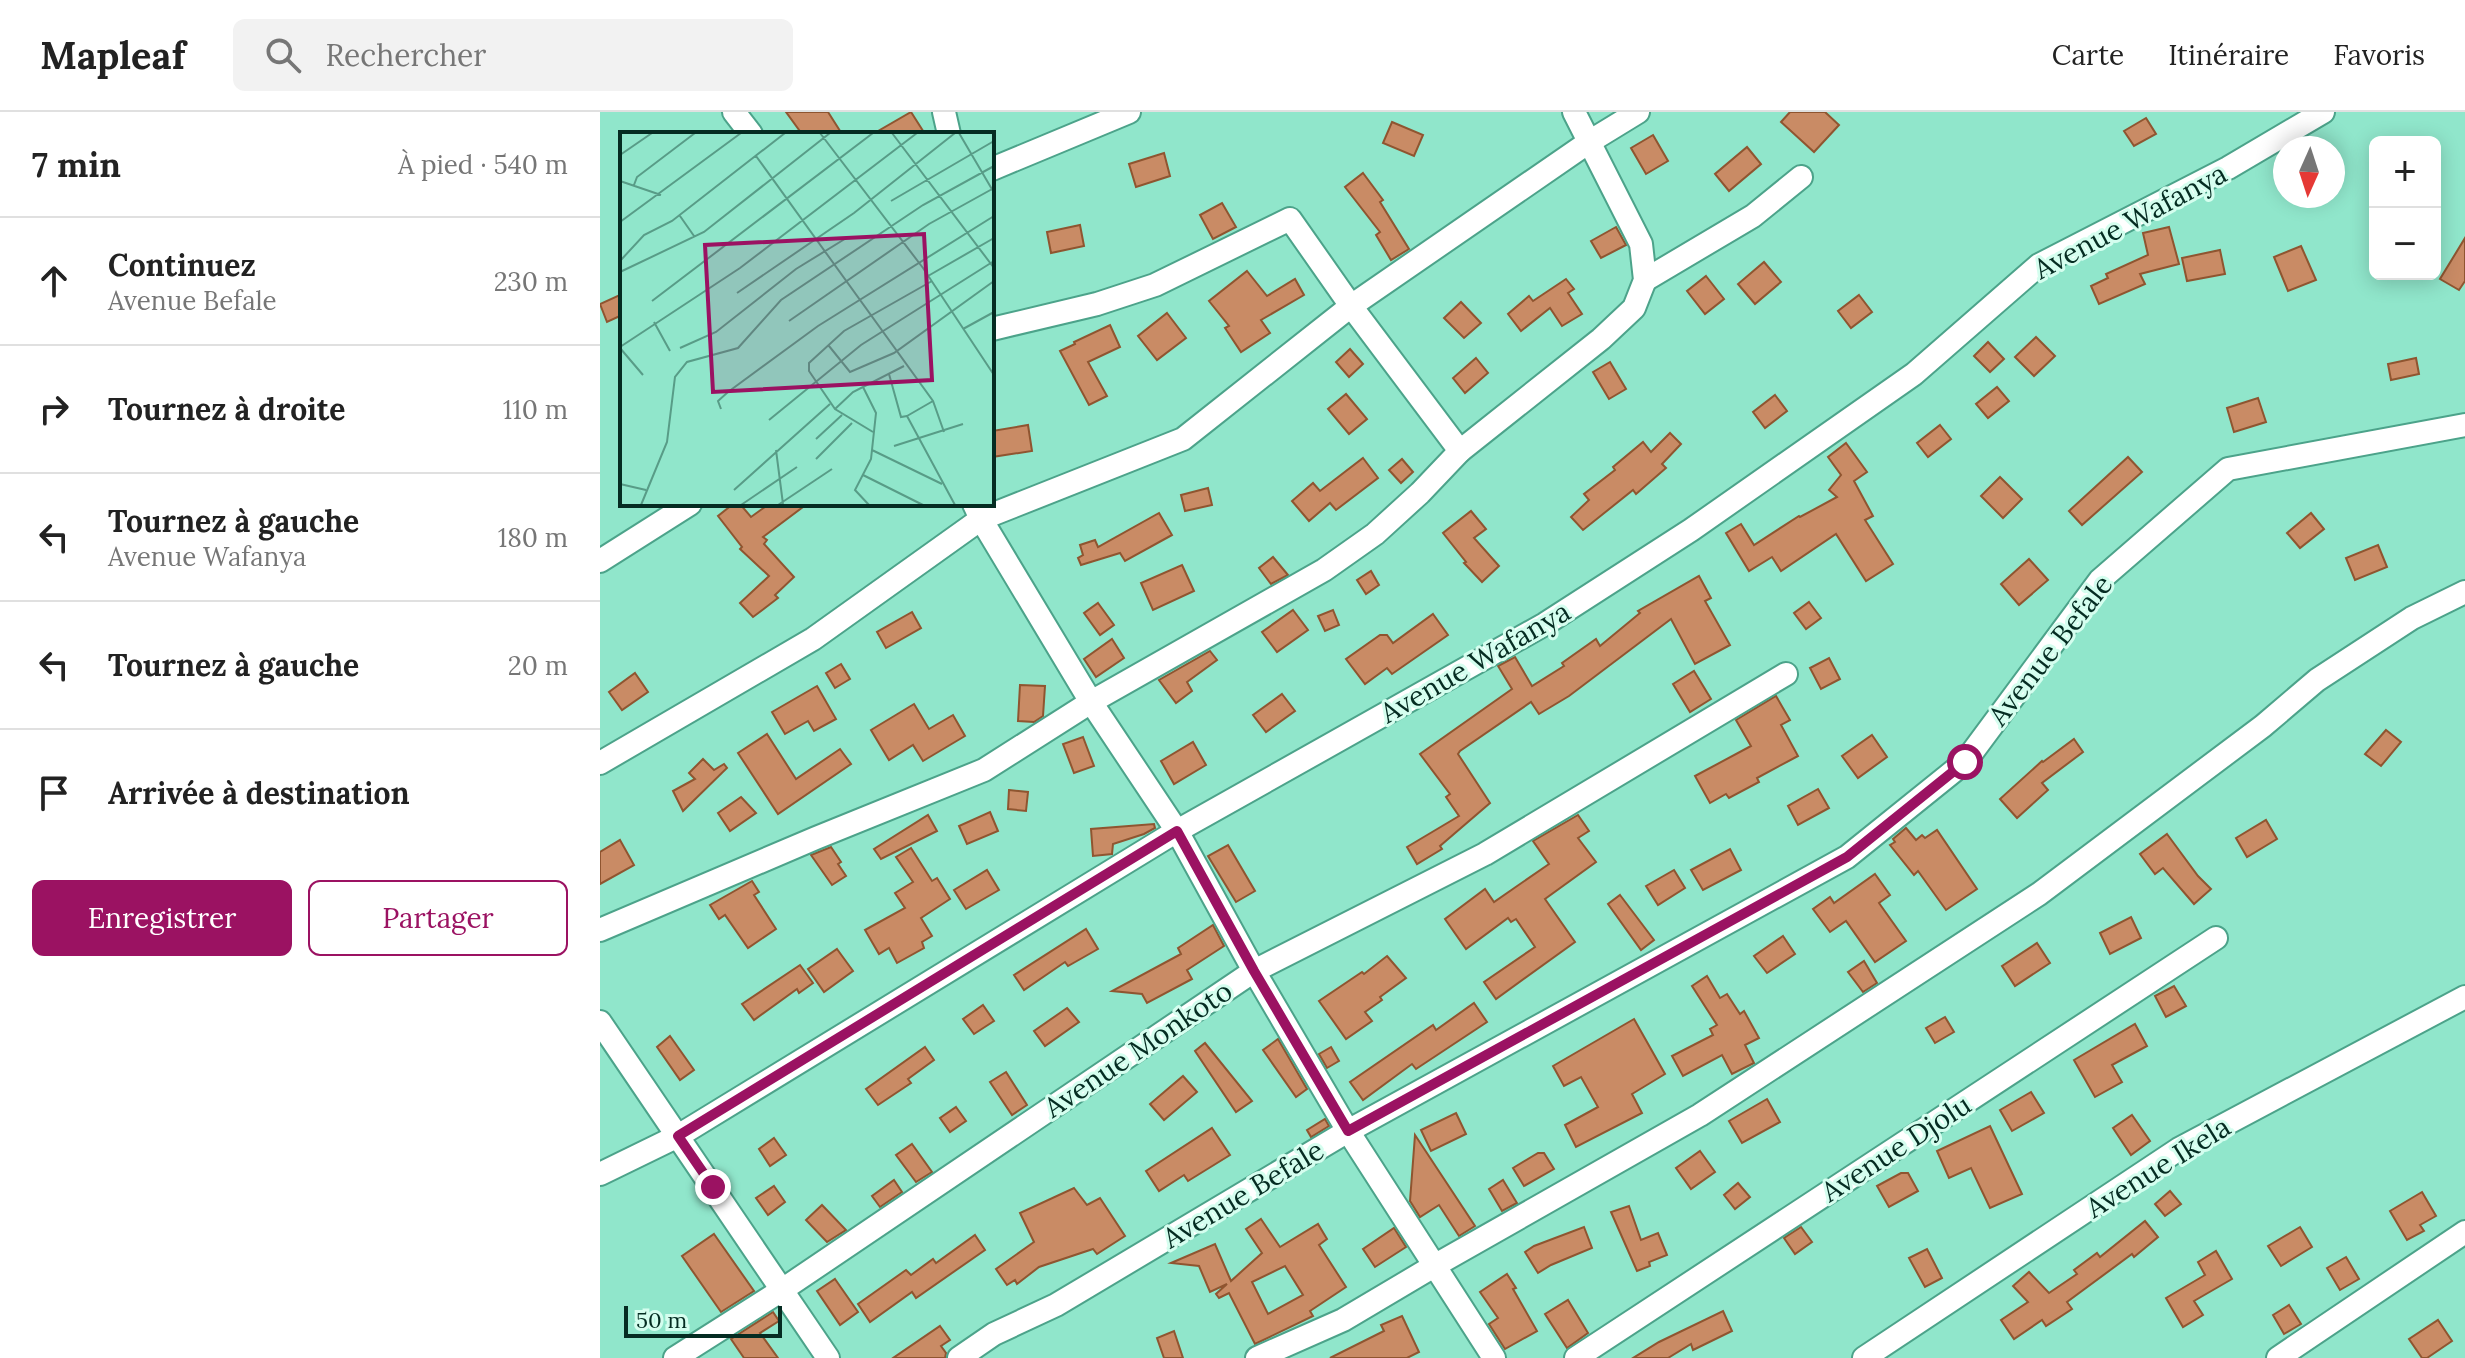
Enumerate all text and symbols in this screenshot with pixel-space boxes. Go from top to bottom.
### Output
search box [233,19,793,91]
text: Mapleaf [40,31,185,79]
icon: search [261,33,305,77]
text: Rechercher [325,36,486,74]
text: Carte [2052,37,2124,73]
text: Itinéraire [2168,37,2289,73]
text: Favoris [2333,37,2425,73]
inset map [620,132,994,506]
north arrow [2273,136,2345,208]
map controls [2369,136,2441,280]
button: + [2369,136,2441,208]
text: 7 min [32,143,121,186]
text: À pied · 540 m [398,148,568,181]
street label: Avenue Wafanya [2026,155,2233,287]
button: − [2369,208,2441,280]
text: Continuez [108,246,256,284]
icon: ahead [32,259,76,303]
text: 230 m [494,265,568,298]
text: Avenue Befale [108,284,277,317]
icon: right [32,387,76,431]
text: Tournez à droite [108,390,345,428]
text: 110 m [503,393,568,426]
text: Tournez à gauche [108,502,359,540]
icon: left [32,515,76,559]
text: 180 m [498,521,568,554]
text: Avenue Wafanya [108,540,306,573]
street label: Avenue Befale [1979,567,2120,733]
street label: Avenue Wafanya [1373,593,1576,731]
icon: left [32,643,76,687]
text: Tournez à gauche [108,646,359,684]
text: 20 m [508,649,568,682]
route start [1947,744,1983,780]
icon: arrive [32,771,76,815]
text: Arrivée à destination [108,774,410,812]
button: Enregistrer [32,880,292,956]
button: Partager [308,880,568,956]
street label: Avenue Monkoto [1036,973,1239,1126]
street label: Avenue Djolu [1814,1086,1978,1210]
street label: Avenue Ikela [2078,1108,2237,1226]
street label: Avenue Befale [1155,1132,1330,1257]
route end [695,1169,731,1205]
scale bar [624,1302,782,1338]
text: 50 m [636,1306,687,1334]

